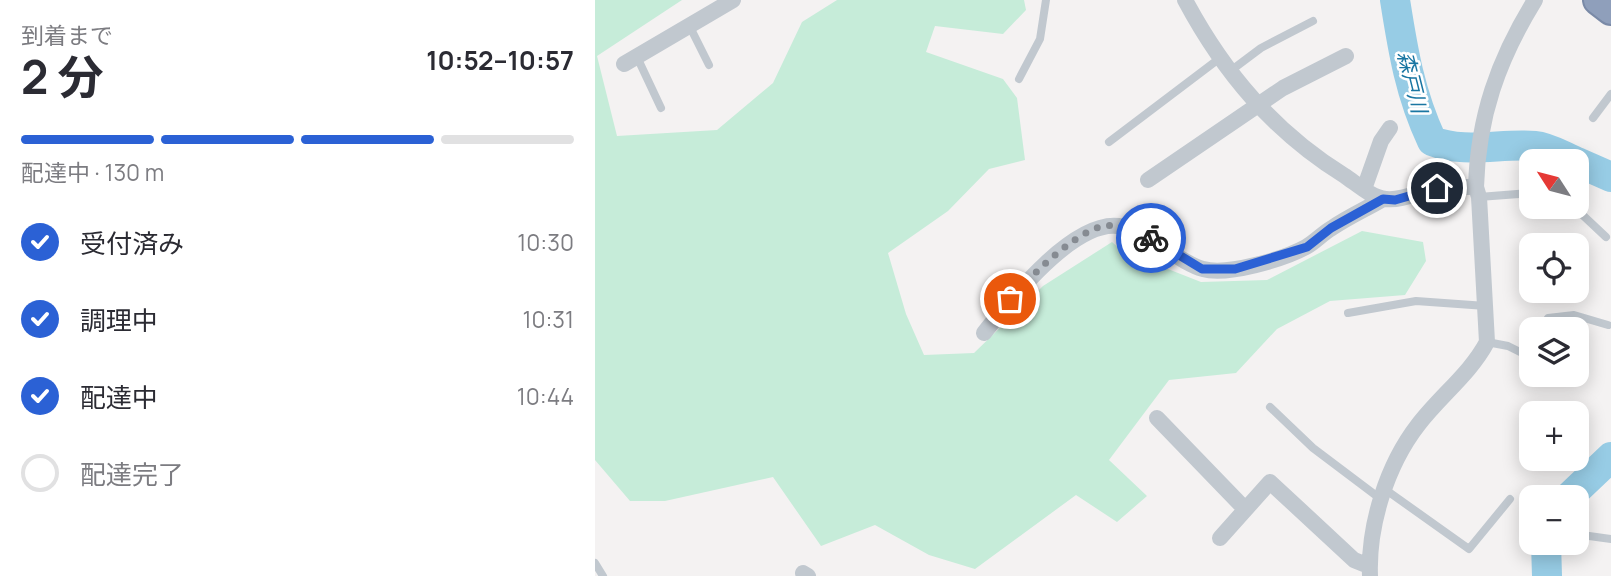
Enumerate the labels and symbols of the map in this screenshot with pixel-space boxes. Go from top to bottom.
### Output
water label: 森戸川 [1392,48,1435,118]
north arrow [1519,149,1589,219]
pin [1407,158,1467,218]
courier [1116,203,1186,273]
pin [980,269,1040,329]

